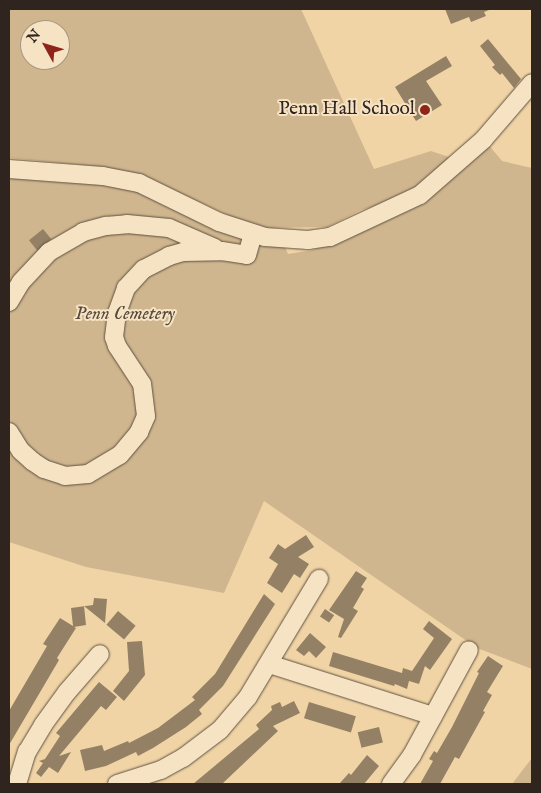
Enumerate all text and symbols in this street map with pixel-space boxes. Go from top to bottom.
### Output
north arrow [20,20,70,70]
text: N [23,26,45,47]
place label: Penn Hall School [279,99,415,121]
marker: Penn Hall School [419,104,431,116]
park label: Penn Cemetery [75,304,175,326]

